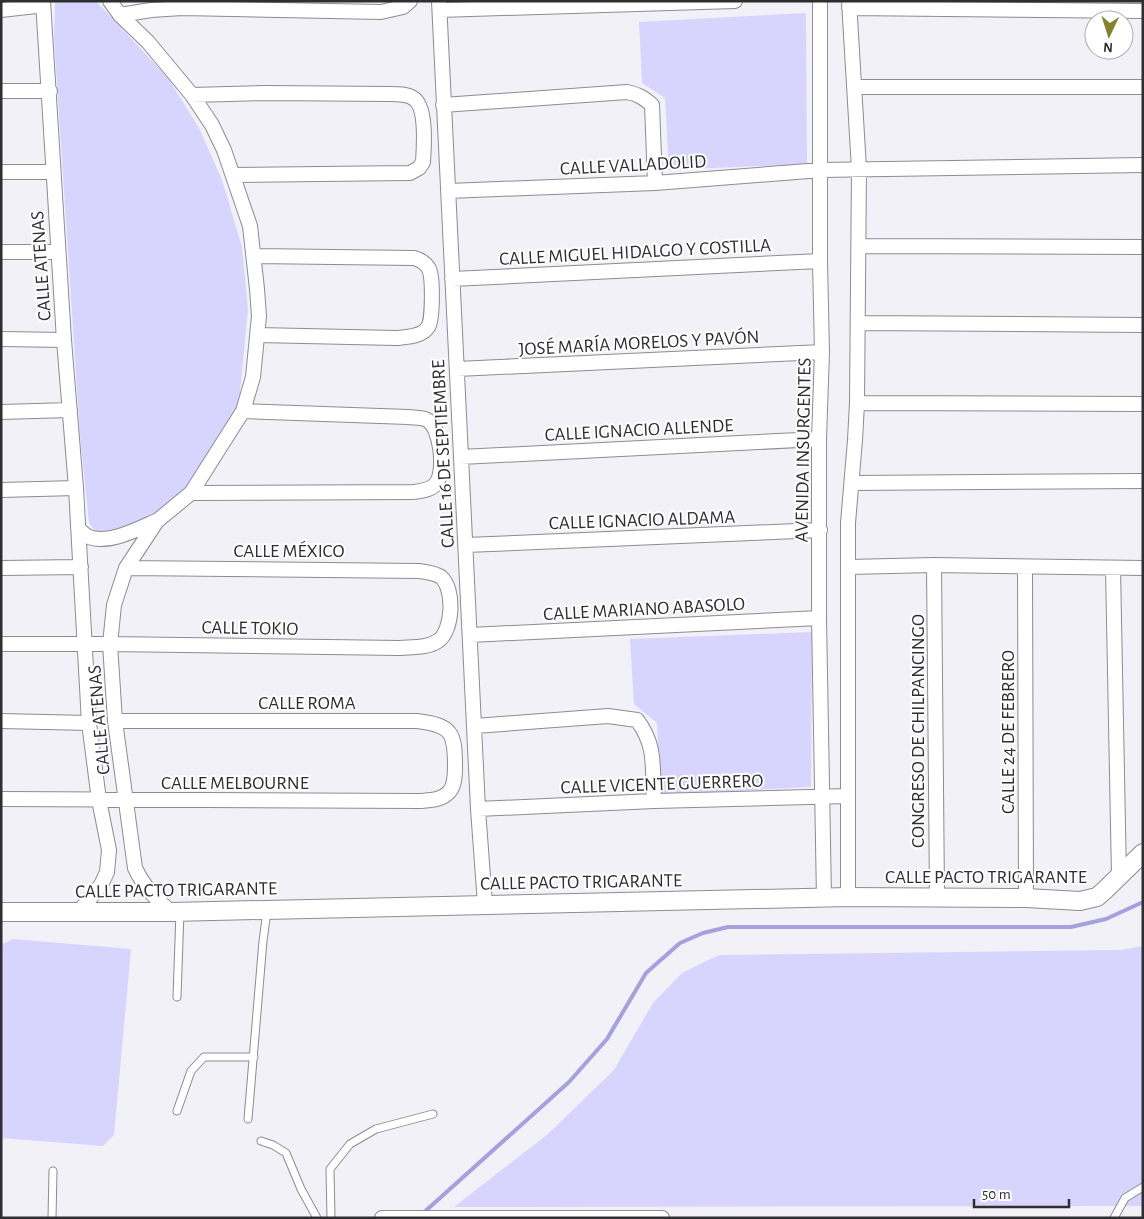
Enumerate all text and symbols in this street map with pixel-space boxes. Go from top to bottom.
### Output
north arrow [1084,10,1134,60]
text: N [1103,40,1114,54]
street label: CALLE VALLADOLID [559,152,707,179]
street label: CALLE ATENAS [28,210,55,322]
street label: CALLE MIGUEL HIDALGO Y COSTILLA [499,236,771,269]
street label: JOSÉ MARÍA MORELOS Y PAVÓN [518,326,760,359]
street label: AVENIDA INSURGENTES [792,358,815,542]
street label: CALLE 16 DE SEPTIEMBRE [429,359,458,549]
street label: CALLE IGNACIO ALLENDE [544,416,734,445]
street label: CALLE IGNACIO ALDAMA [549,508,736,533]
street label: CALLE MÉXICO [233,540,345,561]
street label: CALLE MARIANO ABASOLO [543,595,745,624]
street label: CONGRESO DE CHILPANCINGO [909,614,928,848]
street label: CALLE TOKIO [201,618,299,639]
street label: CALLE 24 DE FEBRERO [999,650,1018,814]
street label: CALLE ATENAS [85,664,114,776]
street label: CALLE ROMA [258,694,356,713]
street label: CALLE VICENTE GUERRERO [560,771,764,798]
street label: CALLE MELBOURNE [161,774,309,793]
street label: CALLE PACTO TRIGARANTE [885,868,1087,887]
street label: CALLE PACTO TRIGARANTE [480,871,682,894]
street label: CALLE PACTO TRIGARANTE [75,879,277,902]
scale bar [974,1176,1069,1208]
text: 50 m [982,1187,1011,1202]

